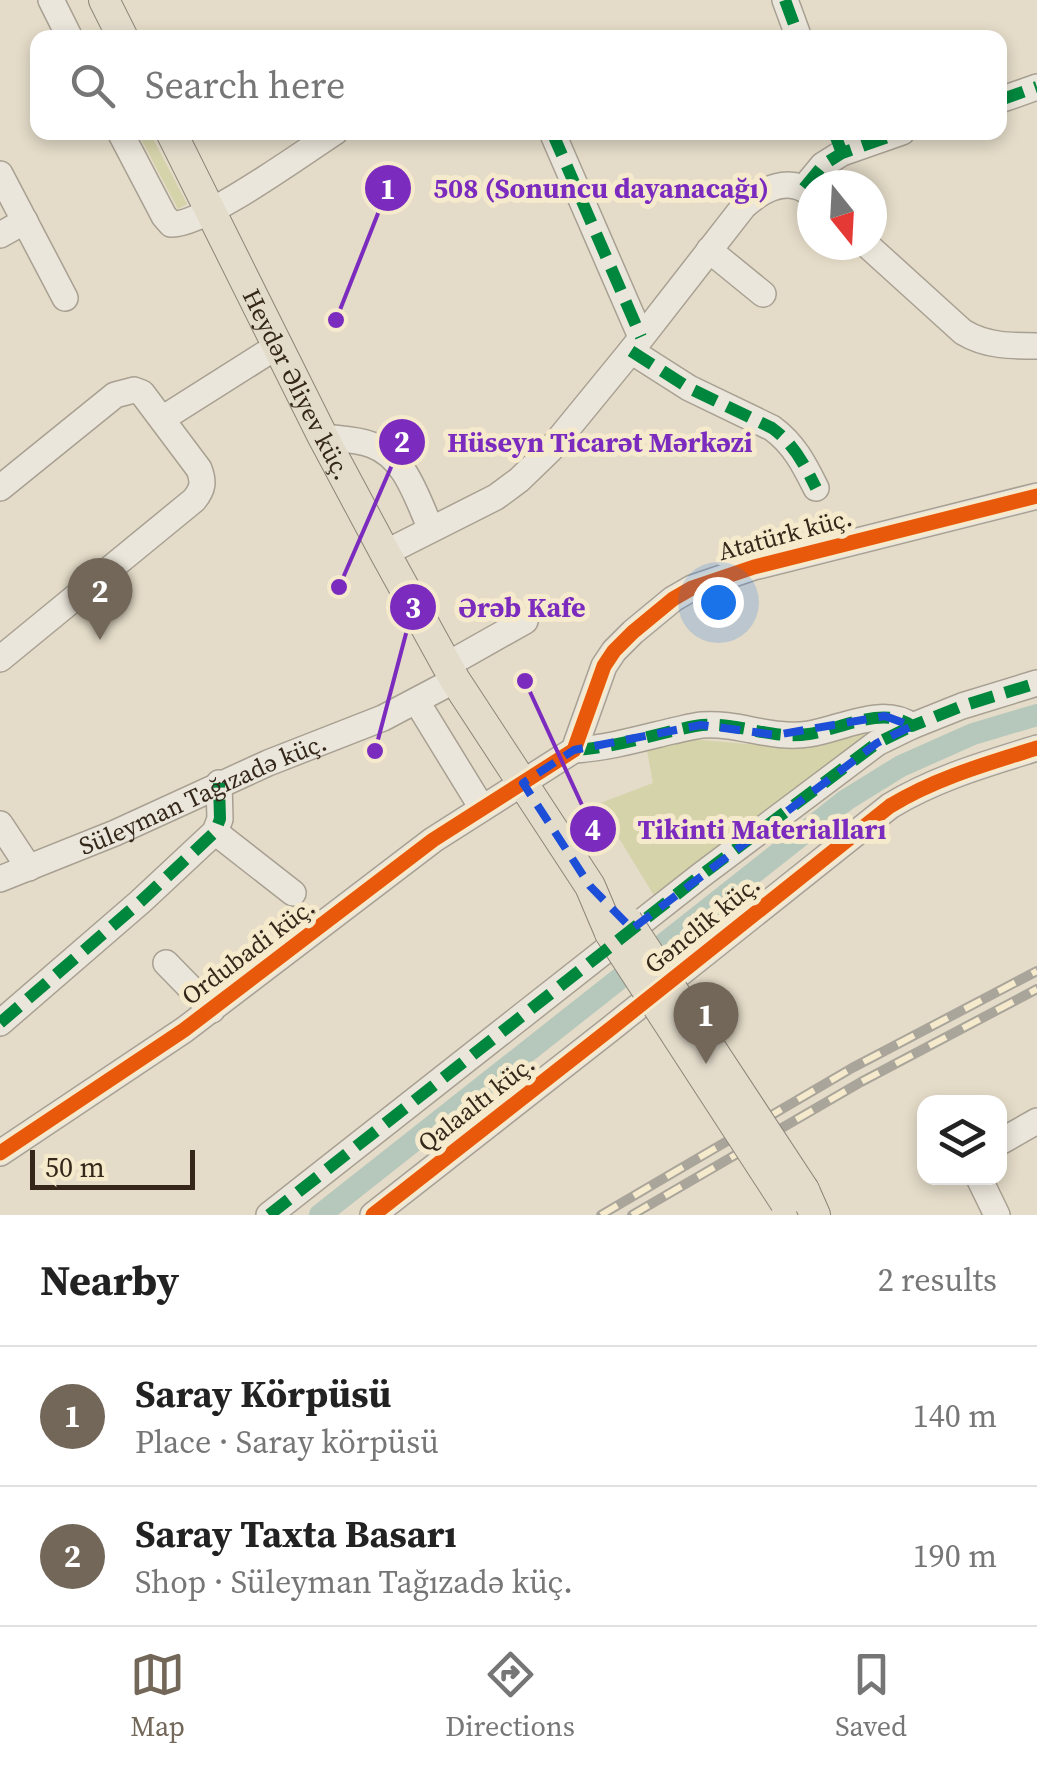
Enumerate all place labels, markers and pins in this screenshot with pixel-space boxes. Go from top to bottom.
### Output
callout: 508 (Sonuncu dayanacağı) [363,159,789,217]
callout: Hüseyn Ticarət Mərkəzi [377,413,773,471]
pin: 2 [68,558,132,640]
callout: Ərəb Kafe [388,578,606,636]
callout: Tikinti Materialları [568,800,906,858]
pin: 1 [674,982,738,1064]

